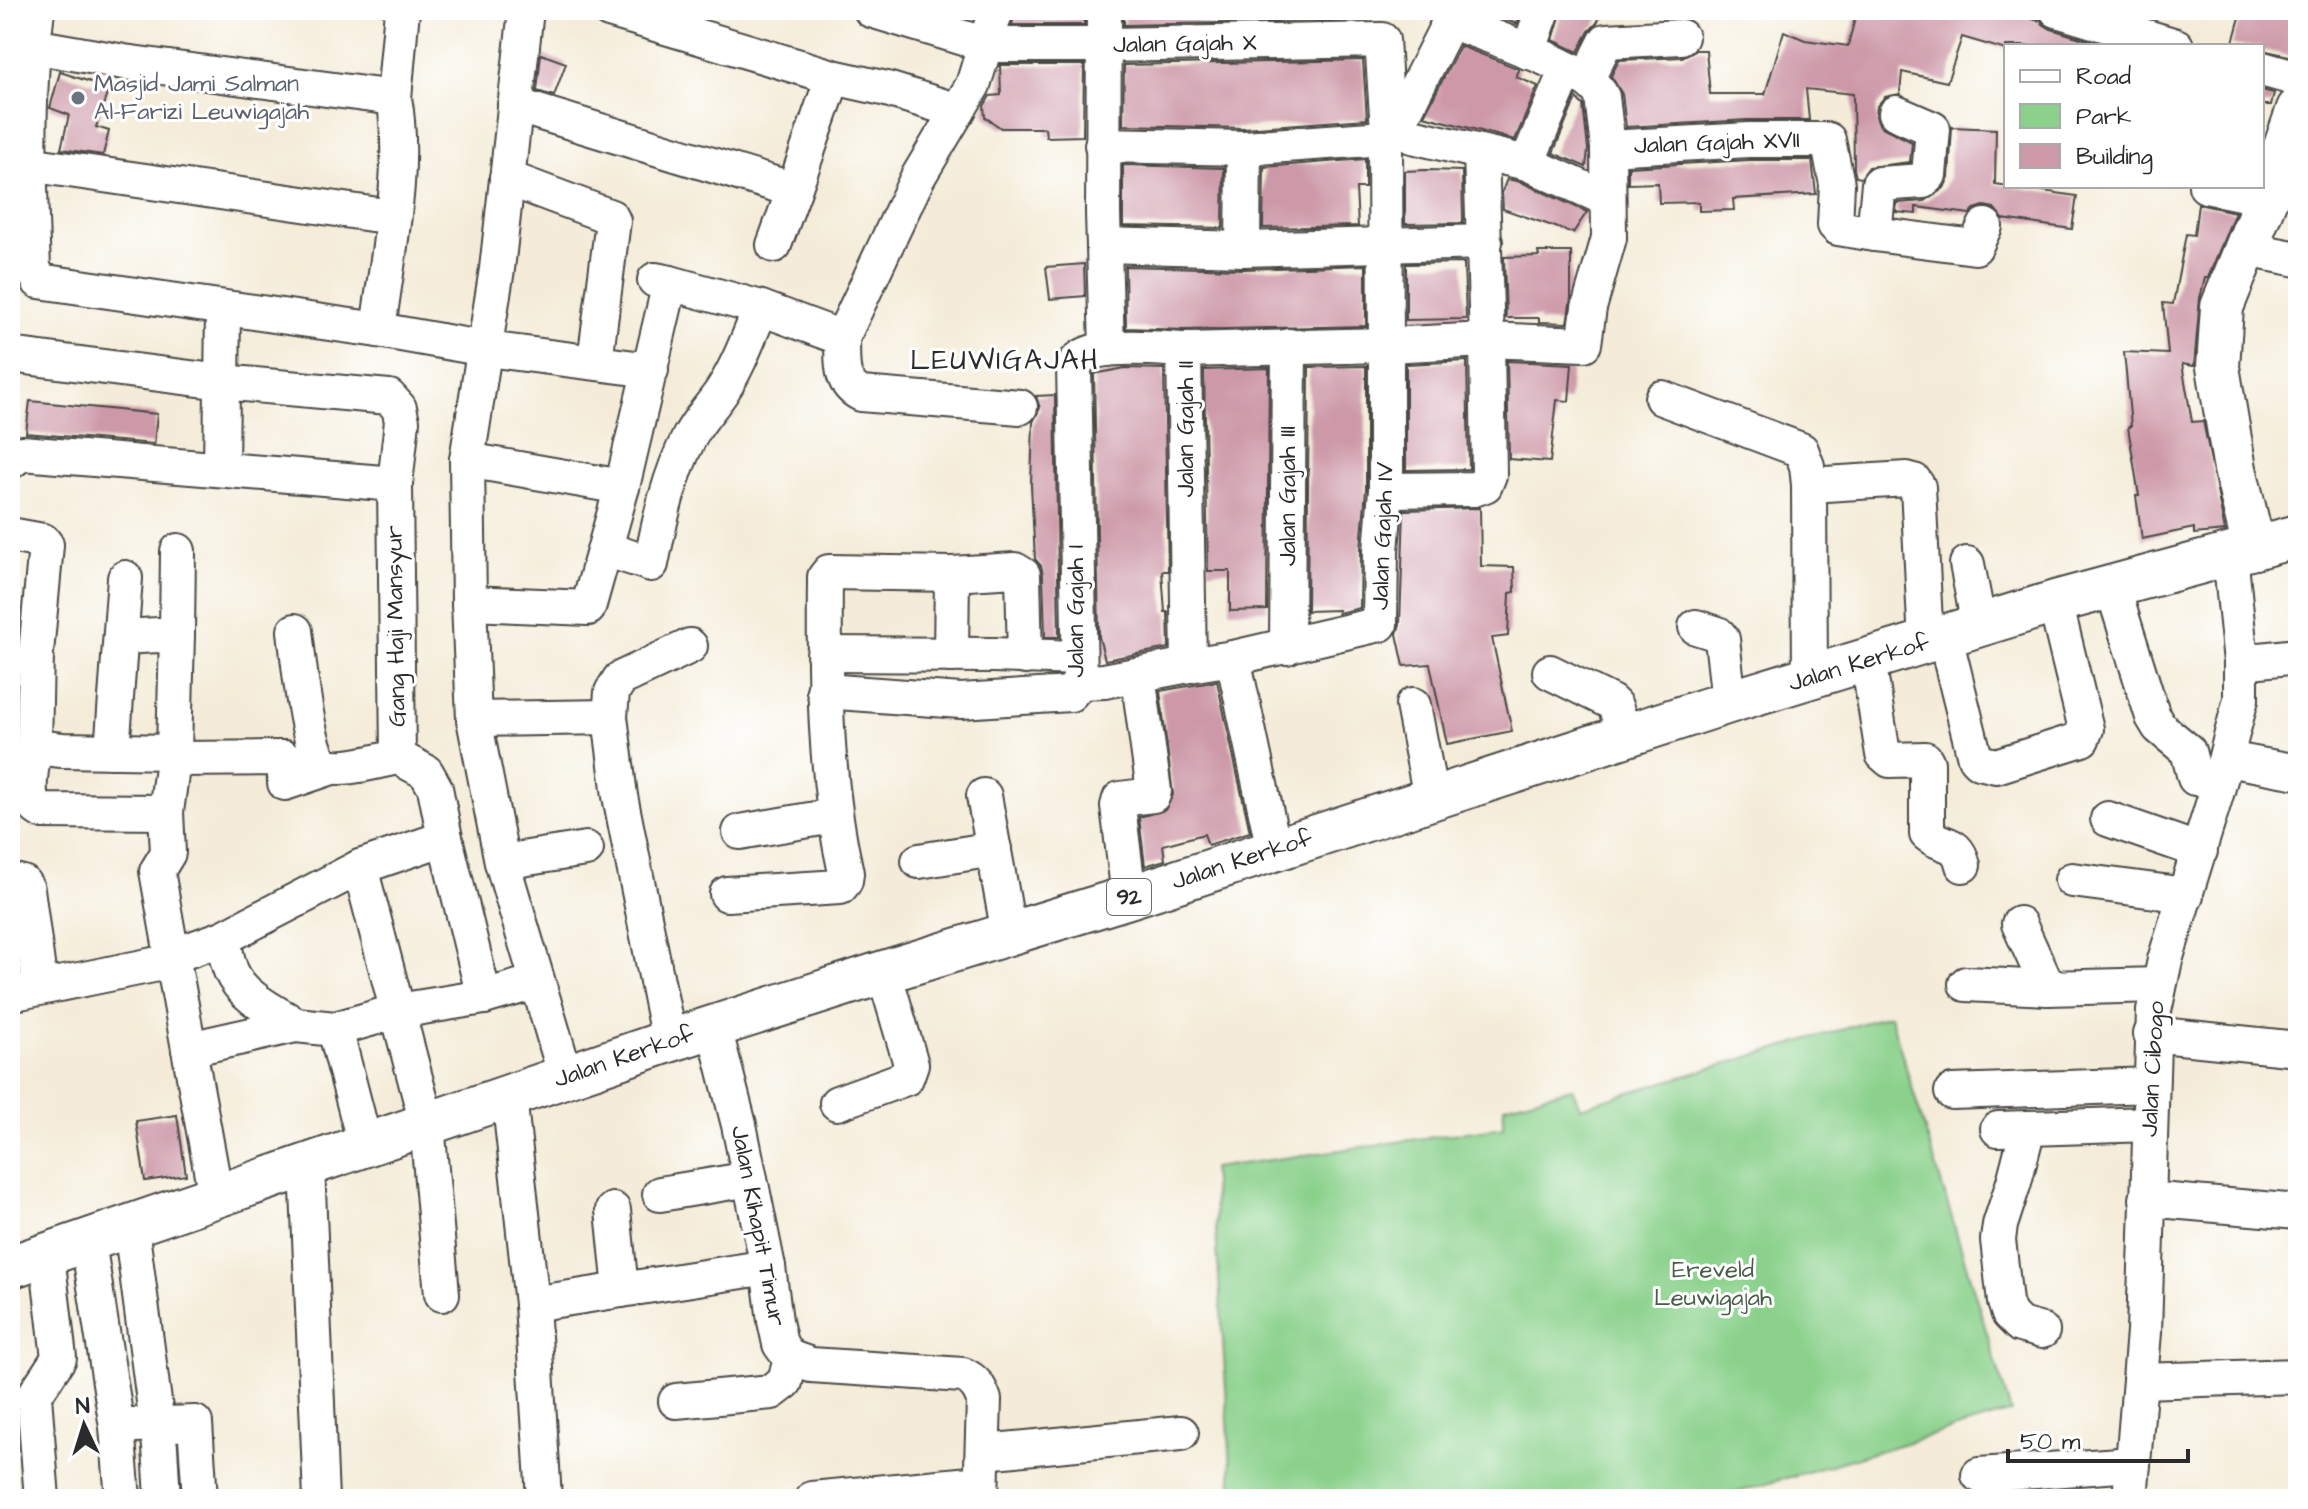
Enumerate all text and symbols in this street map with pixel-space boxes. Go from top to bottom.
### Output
street label: Jalan Gajah X [1113,26,1257,62]
legend [2004,44,2264,188]
text: Road [2076,60,2131,94]
place label: Masjid Jami Salman Al-Farizi Leuwigajah [94,67,309,130]
marker: Masjid Jami Salman Al-Farizi Leuwigajah [69,89,87,107]
text: Park [2076,100,2132,134]
street label: Jalan Gajah XVII [1633,123,1801,163]
text: Building [2076,140,2153,175]
district label: LEUWIGAJAH [910,341,1100,380]
street label: Jalan Gajah II [1169,361,1203,497]
street label: Jalan Gajah III [1271,426,1305,566]
street label: Jalan Gajah IV [1363,461,1403,611]
street label: Gang Haji Mansyur [377,525,416,727]
street label: Jalan Gajah I [1059,545,1093,677]
street label: Jalan Kerkof [1784,625,1934,701]
street label: Jalan Kerkof [1167,821,1317,899]
road number: 92 [1107,879,1151,915]
street label: Jalan Cibogo [2132,1000,2175,1138]
street label: Jalan Kerkof [550,1017,699,1097]
street label: Jalan Kihapit Timur [722,1123,794,1329]
park label: Ereveld Leuwigajah [1654,1253,1772,1316]
north arrow [44,1385,124,1465]
text: N [75,1391,91,1422]
scale bar [2008,1413,2188,1463]
text: 50 m [2020,1425,2081,1459]

